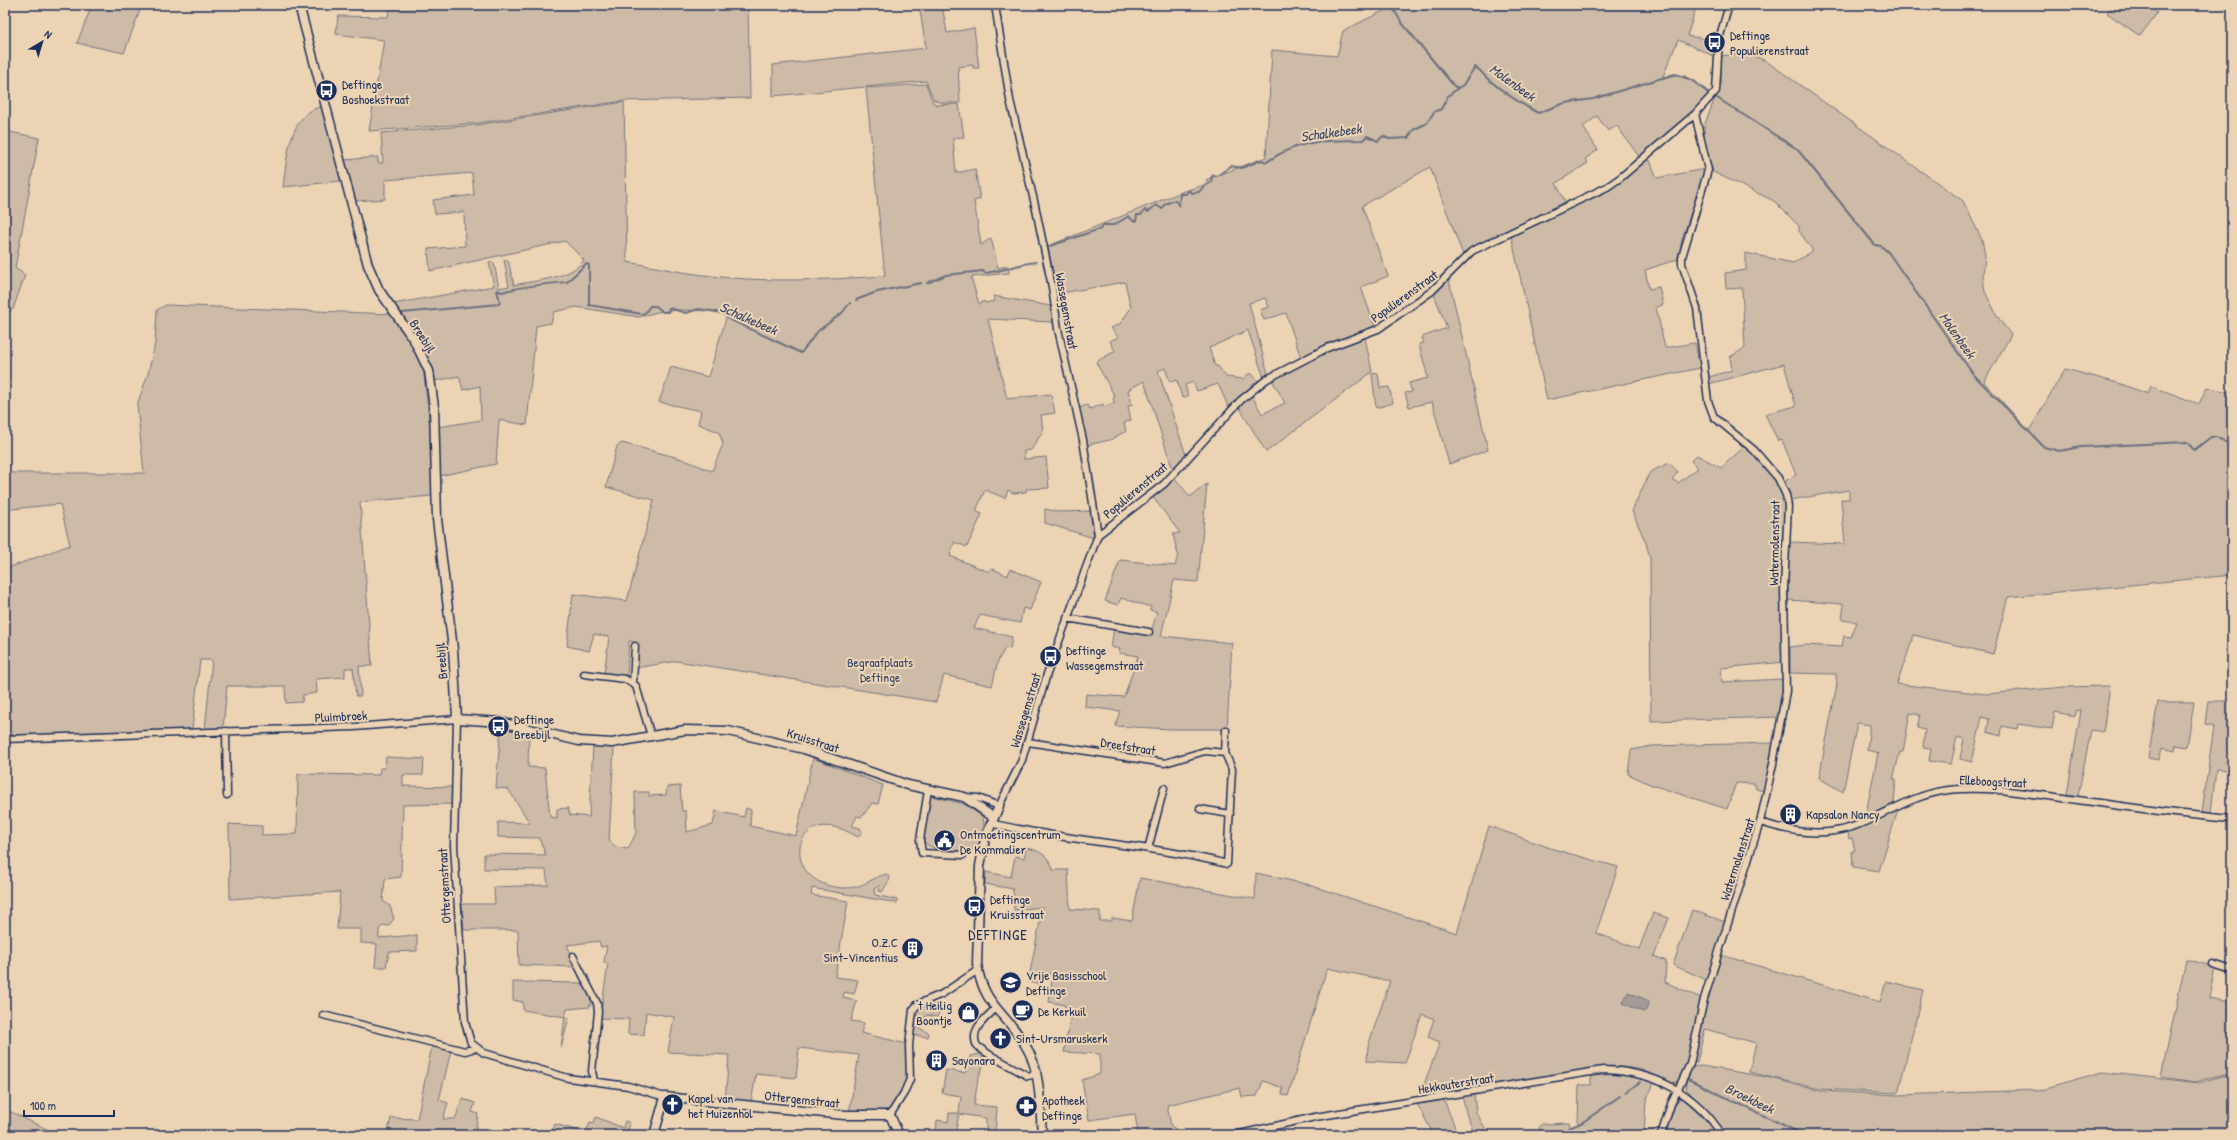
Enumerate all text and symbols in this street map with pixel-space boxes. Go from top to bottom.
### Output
north arrow [22,22,62,62]
place label: Deftinge Populierenstraat [1730,26,1810,59]
text: N [42,27,55,42]
bus stop icon: Deftinge Populierenstraat [1702,29,1728,55]
water label: Molenbeek [1486,59,1541,106]
place label: Deftinge Boshoekstraat [342,75,410,108]
bus stop icon: Deftinge Boshoekstraat [313,78,339,104]
water label: Schalkebeek [1299,118,1364,146]
street label: Populierenstraat [1367,265,1442,327]
street label: Wassegemstraat [1051,271,1083,351]
water label: Schalkebeek [717,297,782,340]
water label: Molenbeek [1935,308,1981,363]
street label: Breebijl [406,316,441,357]
street label: Populierenstraat [1099,457,1171,522]
street label: Watermolenstraat [1764,500,1784,586]
street label: Breebijl [430,641,452,680]
place label: Deftinge Wassegemstraat [1066,641,1144,674]
bus stop icon: Deftinge Wassegemstraat [1037,644,1063,670]
park label: Begraafplaats Deftinge [847,653,913,686]
street label: Wassegemstraat [1005,670,1045,750]
street label: Pluimbroek [314,706,368,726]
place label: Deftinge Breebijl [514,710,554,743]
bus stop icon: Deftinge Breebijl [486,713,512,739]
street label: Kruisstraat [785,723,842,757]
street label: Dreefstraat [1099,733,1157,759]
street label: Elleboogstraat [1959,770,2028,792]
building icon: Kapsalon Nancy [1777,801,1803,827]
place label: Kapsalon Nancy [1806,805,1880,823]
street label: Watermolenstraat [1715,815,1759,902]
place label: Ontmoetingscentrum De Kommalier [960,825,1061,858]
public building icon: Ontmoetingscentrum De Kommalier [931,828,957,854]
street label: Ottergemstraat [433,847,455,924]
place label: Deftinge Kruisstraat [990,890,1045,923]
bus stop icon: Deftinge Kruisstraat [961,893,987,919]
district label: DEFTINGE [968,924,1028,945]
place label: O.Z.C Sint-Vincentius [824,933,898,966]
building icon: O.Z.C Sint-Vincentius [900,936,926,962]
place label: Vrije Basisschool Deftinge [1026,966,1107,999]
school or university icon: Vrije Basisschool Deftinge [997,969,1023,995]
place label: 't Heilig Boontje [916,996,952,1029]
cafe icon: De Kerkuil [1010,998,1036,1024]
shop icon: 't Heilig Boontje [955,999,981,1025]
place label: De Kerkuil [1038,1002,1087,1020]
church icon: Sint-Ursmaruskerk [988,1025,1014,1051]
place label: Sint-Ursmaruskerk [1016,1029,1108,1047]
building icon: Sayonara [924,1047,950,1073]
place label: Sayonara [952,1051,995,1069]
street label: Hekkouterstraat [1417,1068,1496,1098]
water label: Broekbeek [1722,1078,1779,1119]
street label: Ottergemstraat [764,1086,841,1112]
place label: Kapel van het Muizenhol [688,1089,753,1122]
place label: Apotheek Deftinge [1042,1091,1085,1124]
scale bar [24,1092,114,1118]
church icon: Kapel van het Muizenhol [659,1092,685,1118]
pharmacy icon: Apotheek Deftinge [1013,1094,1039,1120]
text: 100 m [30,1097,56,1114]

